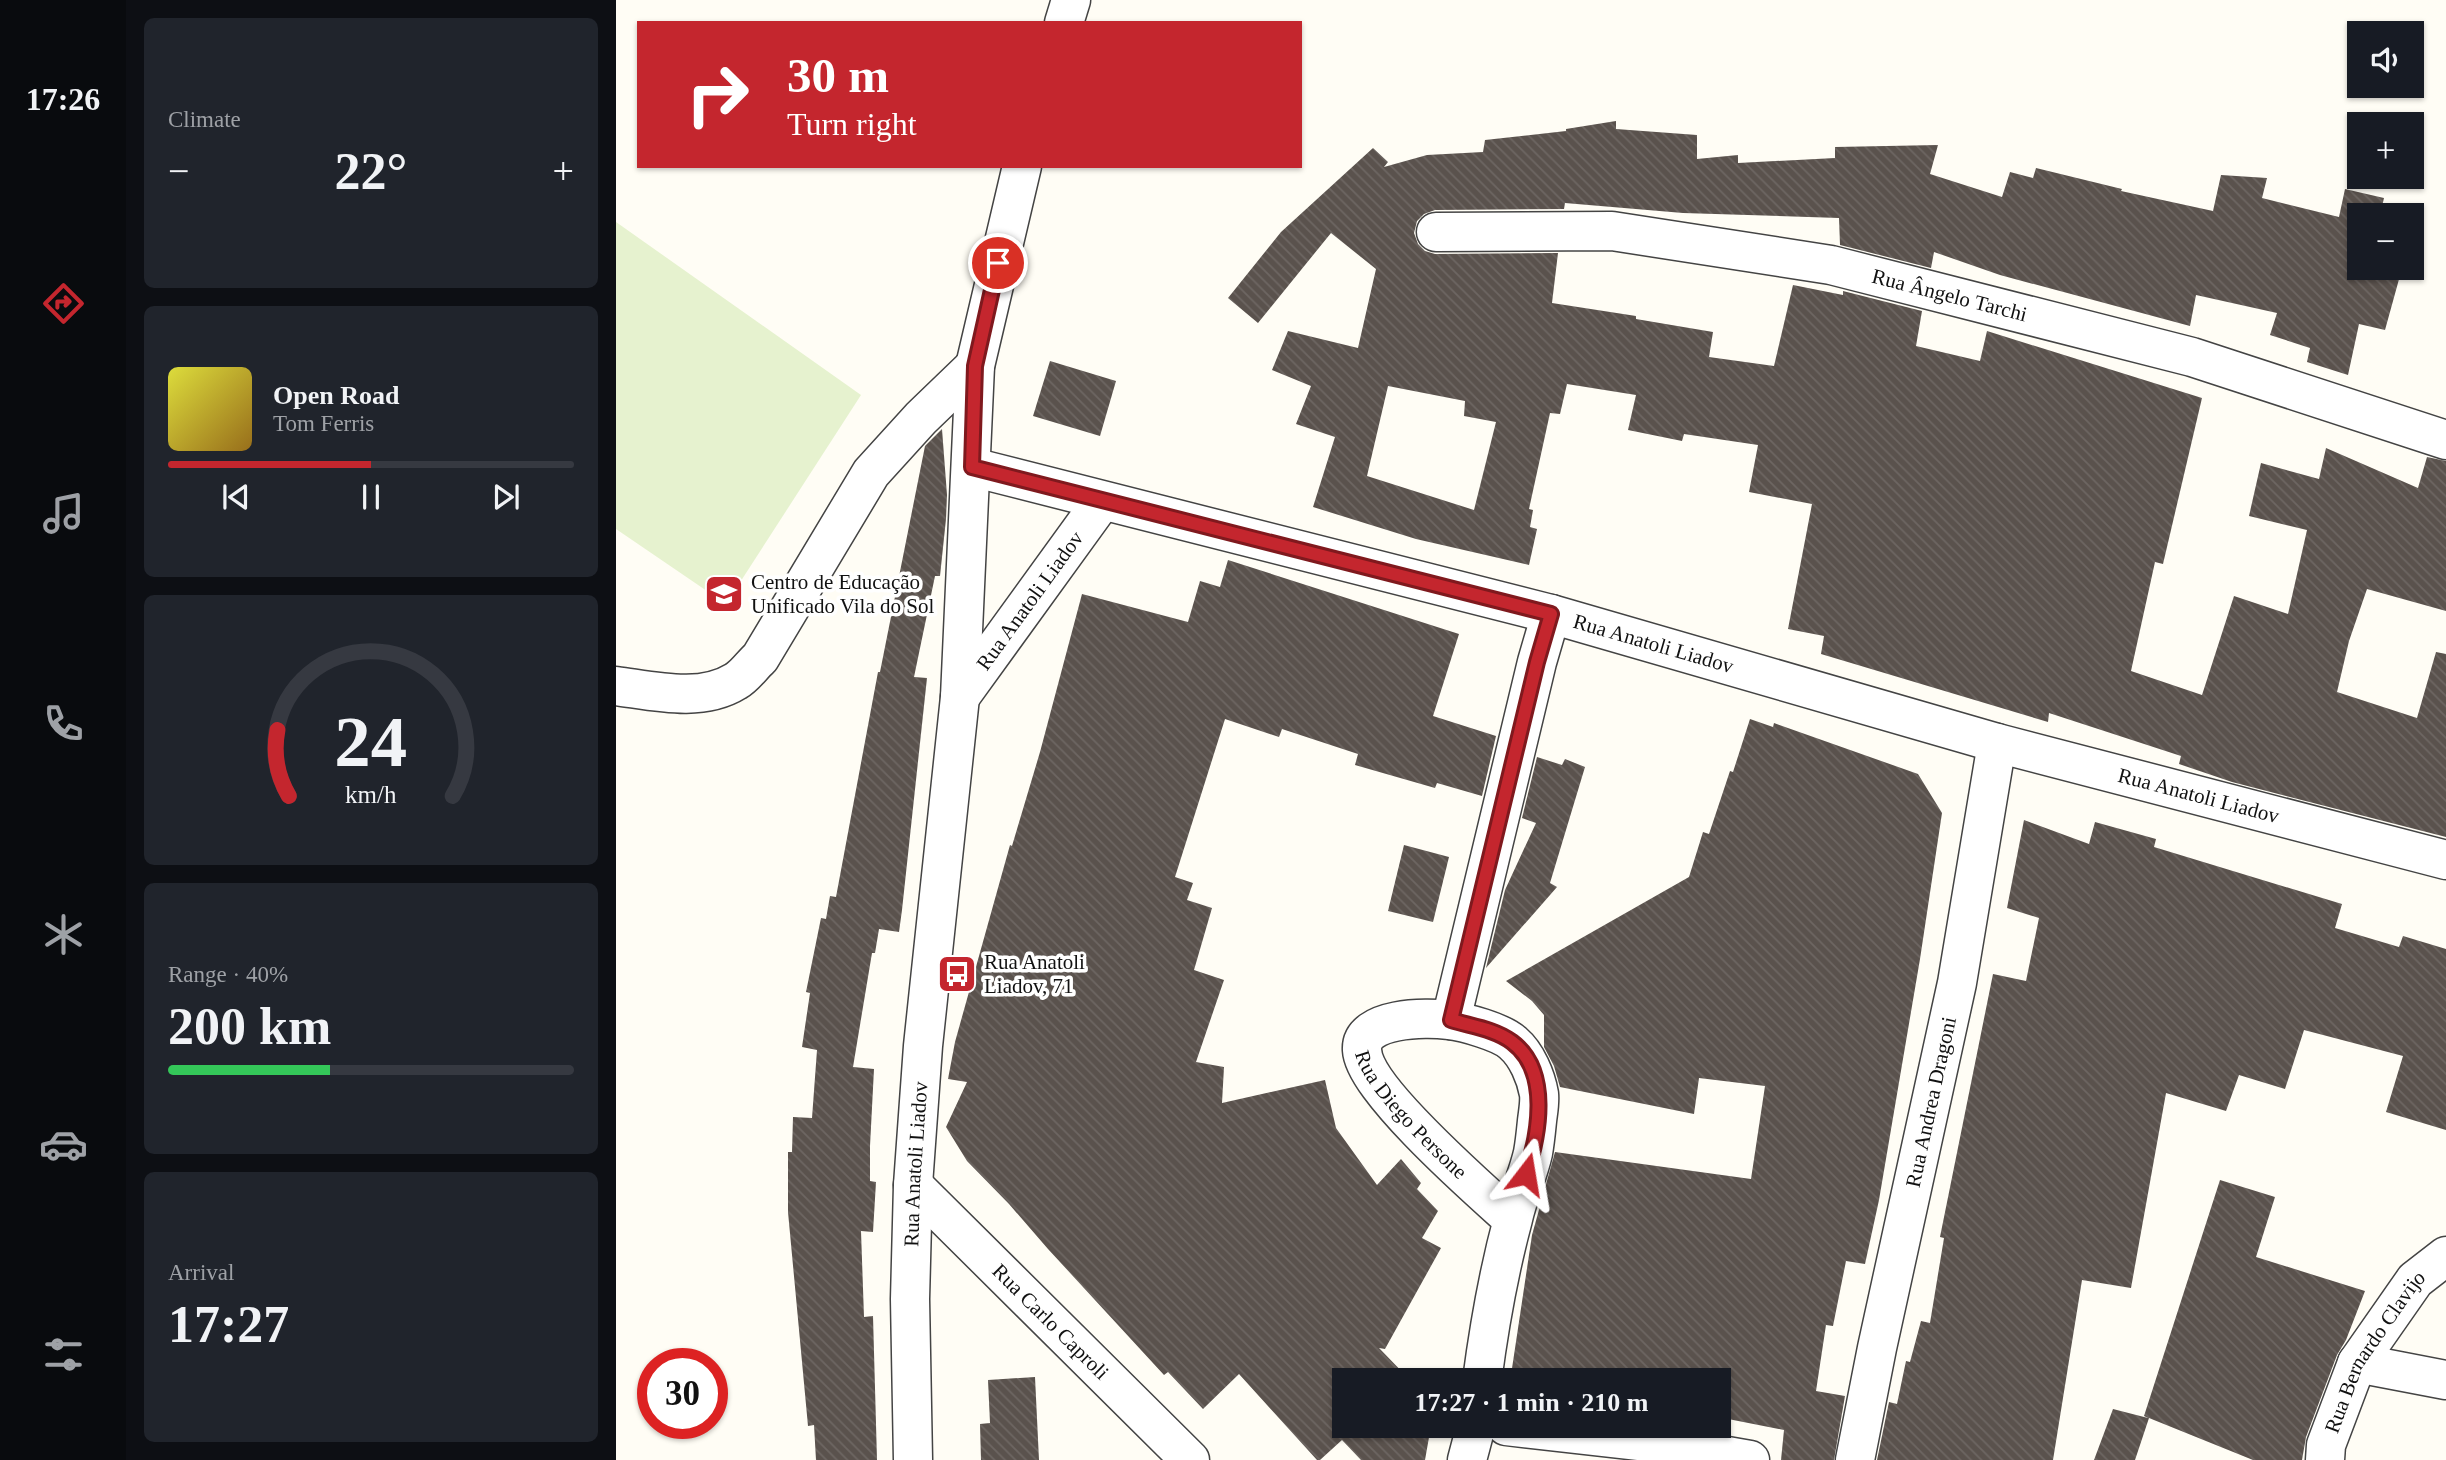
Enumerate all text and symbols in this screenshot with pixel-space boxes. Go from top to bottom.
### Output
map controls [2347,21,2424,280]
button: sound [2347,21,2424,98]
text: 30 m [787,48,889,103]
icon: right [672,49,763,140]
text: 17:26 [26,81,100,117]
text: Turn right [787,106,917,142]
text: Climate [168,107,241,132]
button: + [2347,112,2424,189]
text: 22° [335,143,407,200]
text: − [168,150,189,192]
text: + [553,150,574,192]
button: − [2347,203,2424,280]
pin [968,233,1028,293]
icon: arrive [979,244,1017,282]
street label: Rua Ângelo Tarchi [1869,264,2030,327]
icon: directions [39,279,88,328]
text: Open Road [273,381,399,410]
text: Tom Ferris [273,411,374,436]
icon: previous [217,478,255,516]
icon: pause [352,478,390,516]
icon: next [487,478,525,516]
icon: music [39,489,88,538]
street label: Rua Anatoli Liadov [971,526,1088,675]
place label: Centro de Educação Unificado Vila do Sol [751,570,934,618]
school or university icon: Centro de Educação Unificado Vila do Sol [703,573,745,615]
street label: Rua Anatoli Liadov [1571,609,1737,678]
icon: phone [39,699,88,748]
text: 24 [335,701,407,782]
street label: Rua Anatoli Liadov [2115,763,2282,828]
text: km/h [345,781,397,808]
icon: climate [39,910,88,959]
place label: Rua Anatoli Liadov, 71 [984,950,1085,998]
bus stop icon: Rua Anatoli Liadov, 71 [936,953,978,995]
text: Range · 40% [168,962,288,987]
text: 200 km [168,998,331,1055]
street label: Rua Andrea Dragoni [1901,1014,1961,1189]
street label: Rua Diego Persone [1350,1047,1472,1184]
street label: Rua Anatoli Liadov [899,1080,932,1247]
icon: car [39,1120,88,1169]
position arrow [1489,1137,1563,1211]
street label: Rua Carlo Caproli [988,1259,1114,1385]
text: Arrival [168,1260,234,1285]
street label: Rua Bernardo Clavijo [2320,1265,2430,1436]
text: 17:27 [168,1296,289,1353]
icon: filters [39,1330,88,1379]
speed limit sign: 30 [637,1348,728,1439]
text: 17:27 · 1 min · 210 m [1415,1388,1649,1417]

